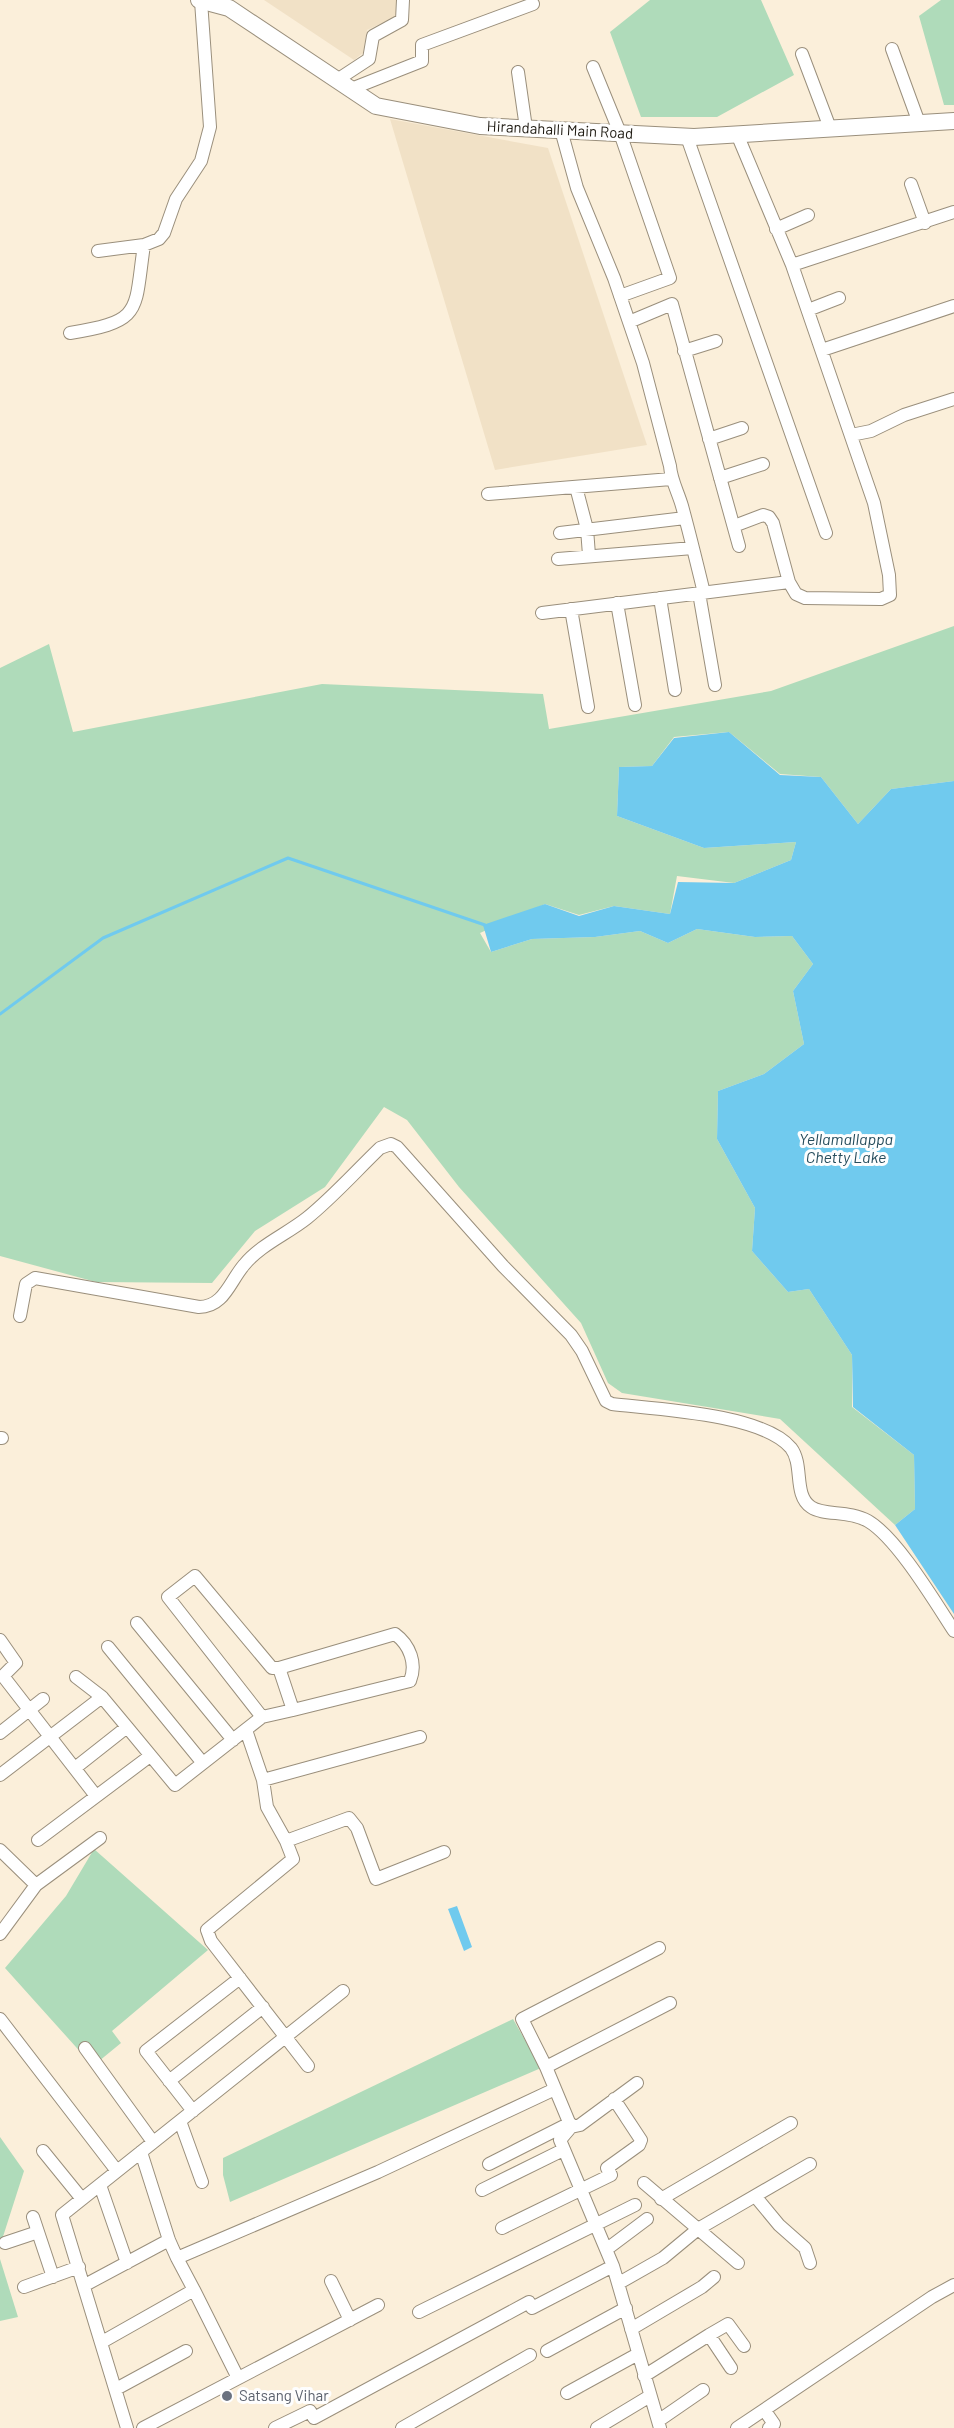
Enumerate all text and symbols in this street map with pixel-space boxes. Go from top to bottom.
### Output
street label: Hirandahalli Main Road [486,116,634,142]
water label: Yellamallappa Chetty Lake [799,1129,893,1166]
place label: Satsang Vihar [239,2386,329,2404]
marker: Satsang Vihar [220,2389,234,2403]

